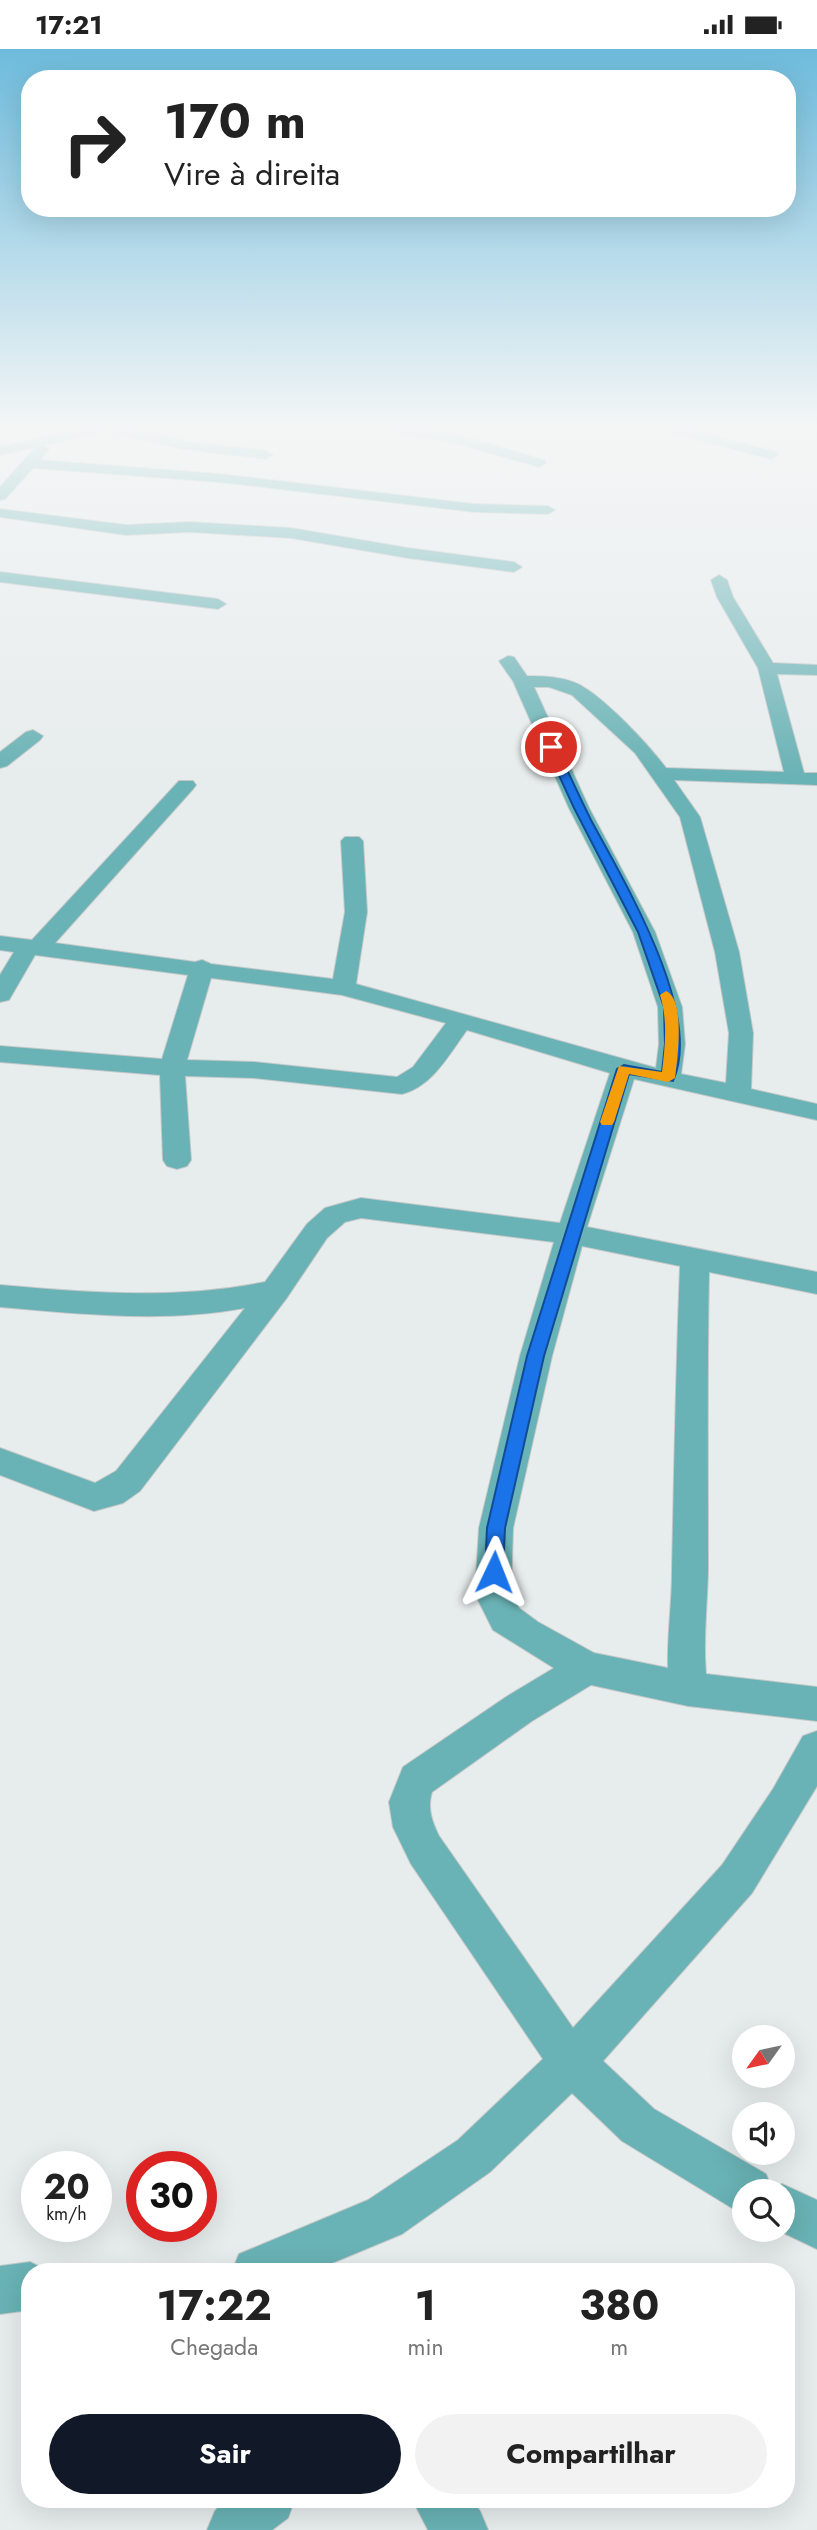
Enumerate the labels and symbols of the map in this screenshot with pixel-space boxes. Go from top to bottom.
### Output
pin [521,717,581,777]
position arrow [457,1535,531,1609]
north arrow [732,2025,794,2088]
speed limit sign: 30 [126,2151,217,2242]

